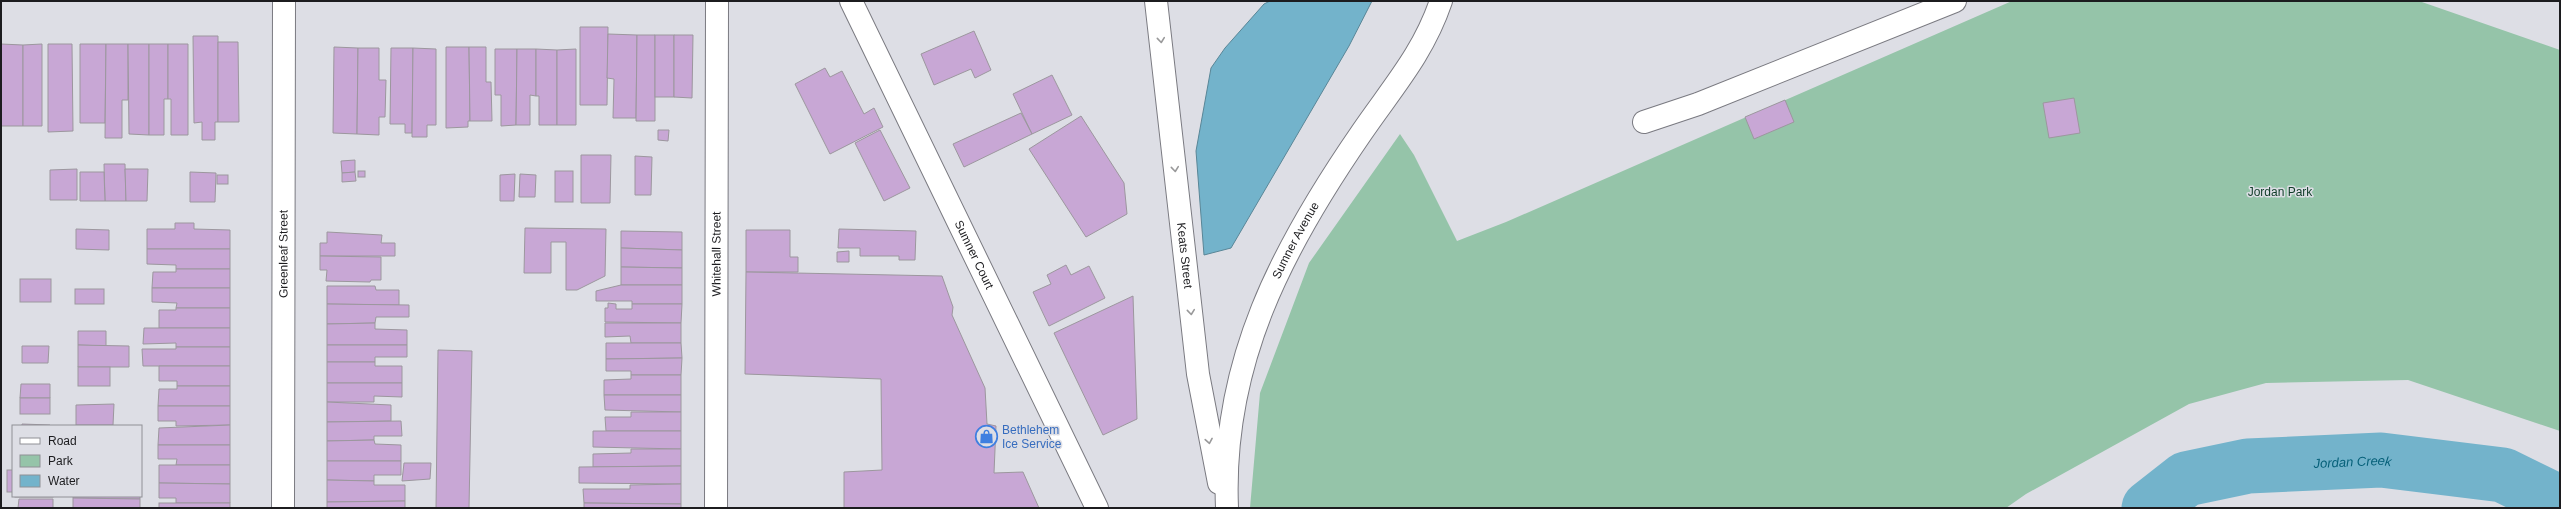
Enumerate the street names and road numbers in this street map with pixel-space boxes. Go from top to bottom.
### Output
street label: Sumner Avenue [1269,199,1322,281]
street label: Greenleaf Street [276,209,291,298]
street label: Whitehall Street [709,211,724,296]
street label: Sumner Court [951,218,997,292]
street label: Keats Street [1174,222,1195,290]

